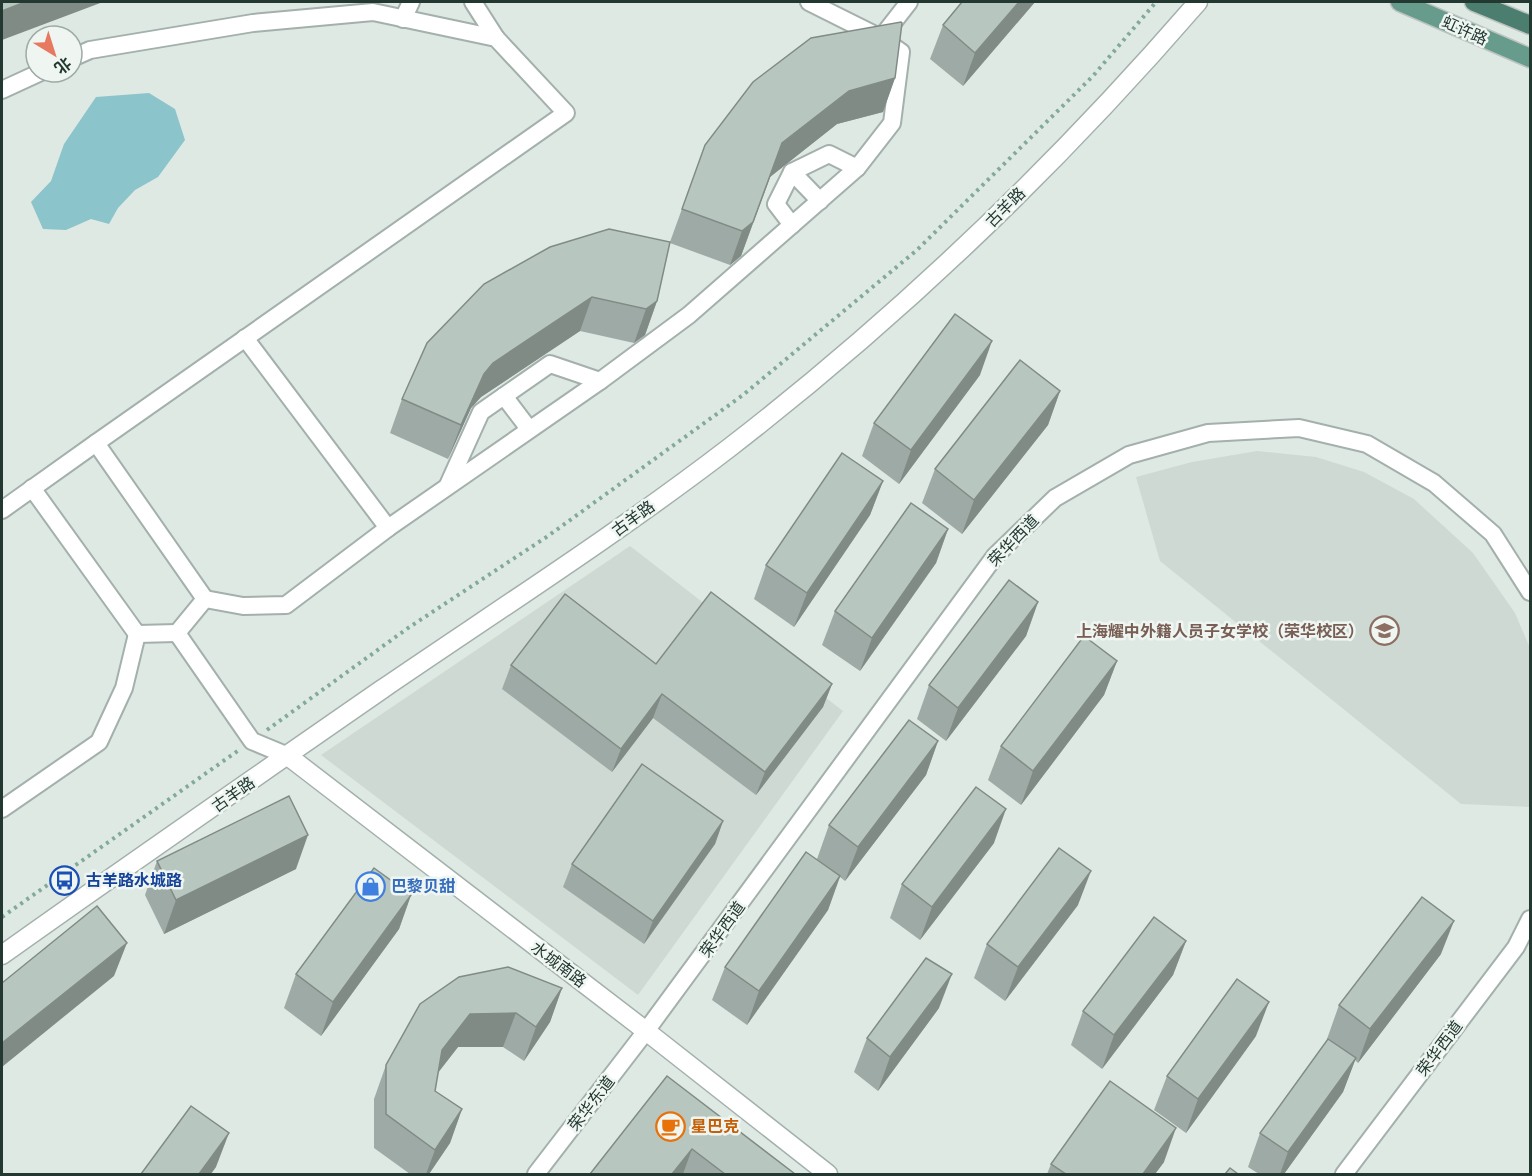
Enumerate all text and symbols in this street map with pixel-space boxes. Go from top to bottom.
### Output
street label: 虹许路 [1439,10,1491,50]
north arrow [24,24,84,84]
text: 北 [50,52,76,79]
street label: 古羊路 [980,182,1030,232]
street label: 古羊路 [607,495,659,541]
street label: 荣华西道 [983,509,1043,571]
school or university icon: 上海耀中外籍人员子女学校（荣华校区） [1369,615,1401,647]
place label: 上海耀中外籍人员子女学校（荣华校区） [1076,620,1364,642]
street label: 古羊路 [207,771,259,817]
bus stop icon: 古羊路水城路 [49,864,81,896]
place label: 古羊路水城路 [86,869,182,891]
shop icon: 巴黎贝甜 [354,870,386,902]
place label: 巴黎贝甜 [391,875,455,897]
street label: 荣华西道 [694,897,750,961]
street label: 水城南路 [527,936,591,992]
street label: 荣华西道 [1411,1016,1467,1080]
street label: 荣华东道 [563,1071,619,1135]
cafe icon: 星巴克 [654,1110,686,1142]
place label: 星巴克 [691,1115,739,1137]

